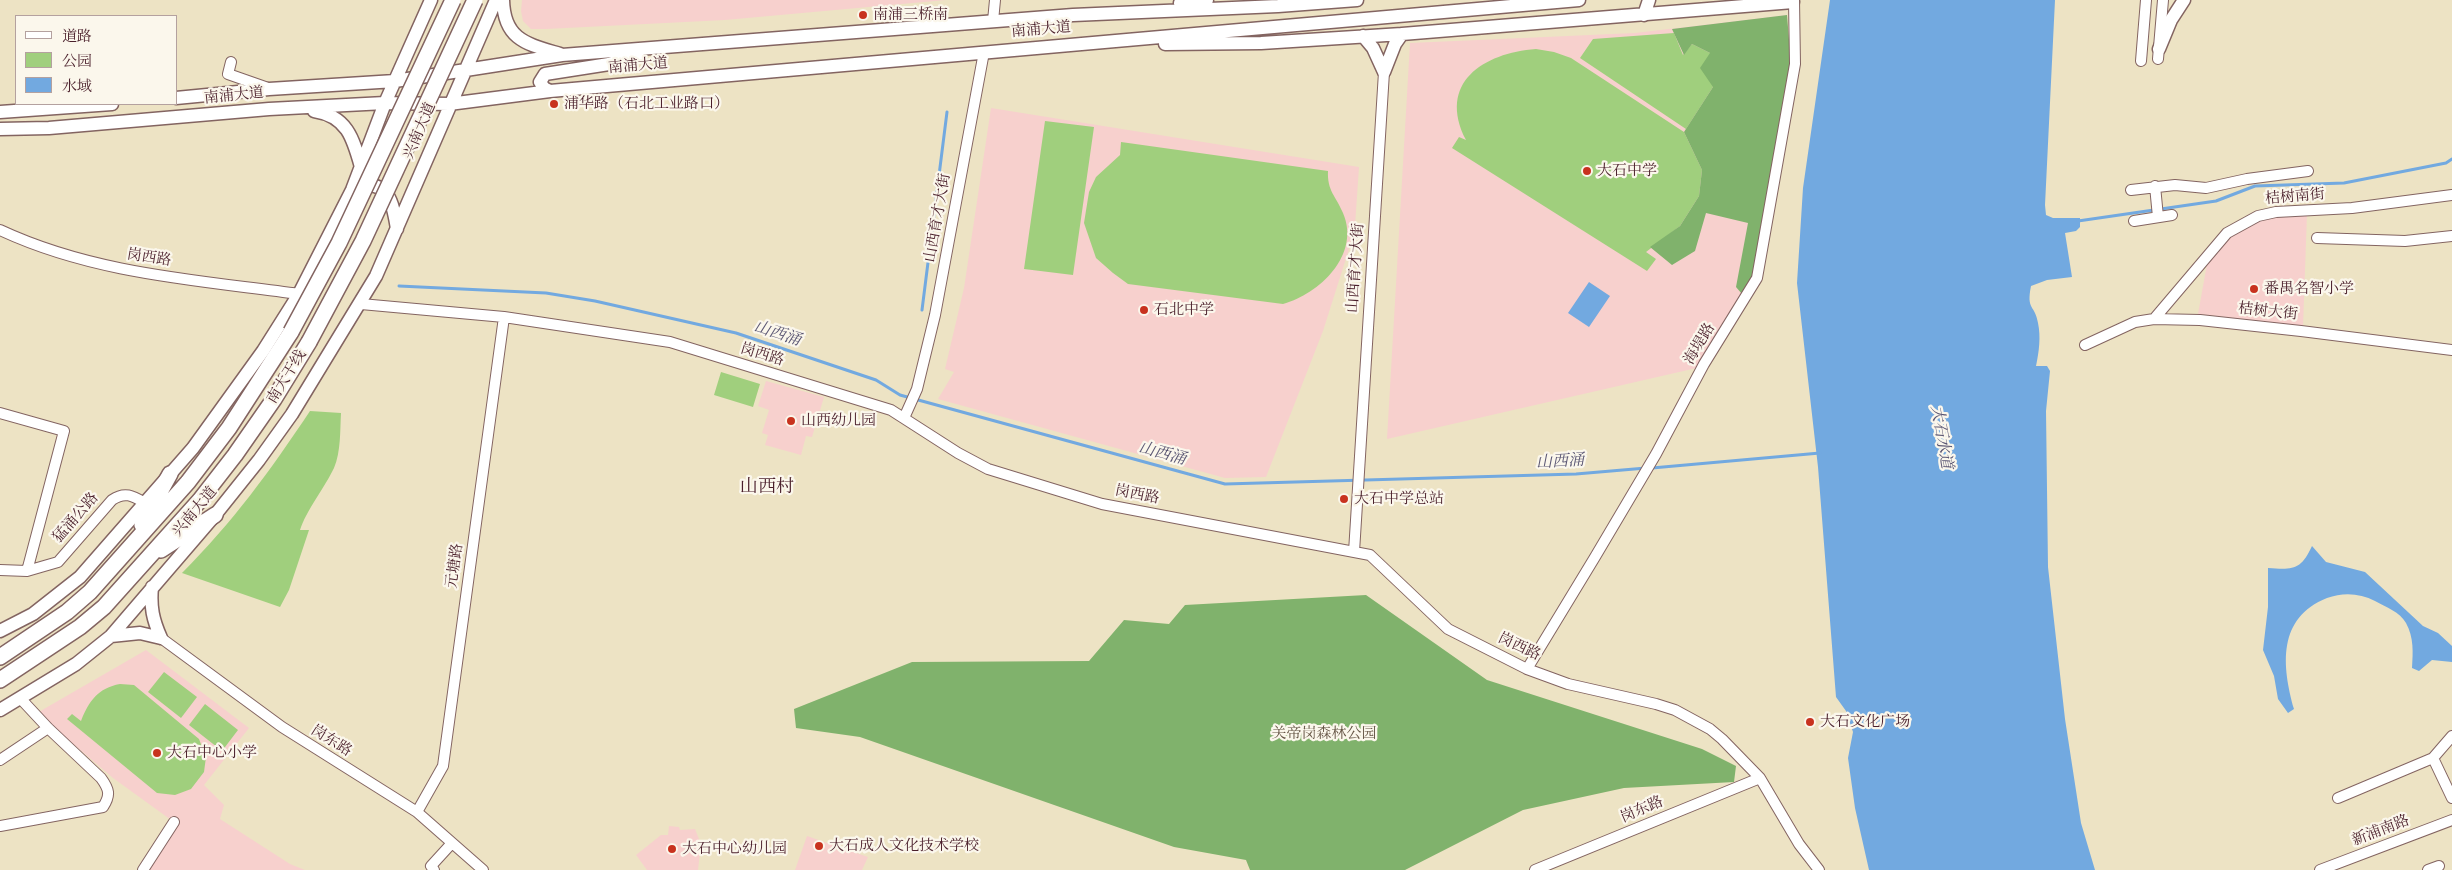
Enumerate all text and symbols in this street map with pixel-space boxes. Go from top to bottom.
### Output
place label: 南浦三桥南 [873,6,948,24]
marker: 南浦三桥南 [857,9,869,21]
legend [15,15,178,105]
street label: 南浦大道 [1010,18,1072,42]
text: 道路 [62,27,92,45]
text: 公园 [62,52,92,70]
street label: 南浦大道 [607,54,669,78]
text: 水域 [62,77,92,95]
street label: 南浦大道 [203,84,265,108]
place label: 浦华路（石北工业路口） [564,95,729,113]
marker: 浦华路（石北工业路口） [548,98,560,110]
street label: 兴南大道 [400,100,440,162]
place label: 大石中学 [1597,162,1657,180]
marker: 大石中学 [1581,165,1593,177]
street label: 山西育才大街 [921,172,955,264]
street label: 桔树南街 [2264,185,2326,209]
street label: 山西育才大街 [1344,222,1368,314]
street label: 岗西路 [125,246,173,270]
place label: 番禺名智小学 [2264,280,2354,298]
marker: 番禺名智小学 [2248,283,2260,295]
street label: 桔树大街 [2237,300,2299,324]
place label: 石北中学 [1154,301,1214,319]
marker: 石北中学 [1138,304,1150,316]
water label: 山西涌 [751,317,803,351]
street label: 海堤路 [1681,320,1719,368]
street label: 岗西路 [738,340,786,370]
street label: 南大干线 [263,347,311,407]
water label: 大石水道 [1926,404,1956,470]
place label: 山西幼儿园 [801,412,876,430]
marker: 山西幼儿园 [785,415,797,427]
water label: 山西涌 [1136,439,1188,469]
water label: 山西涌 [1536,451,1584,473]
district label: 山西村 [740,477,794,499]
street label: 岗西路 [1113,482,1161,508]
street label: 兴南大道 [169,483,221,541]
street label: 猛涌公路 [50,489,102,547]
place label: 大石中学总站 [1354,490,1444,508]
marker: 大石中学总站 [1338,493,1350,505]
street label: 元塘路 [443,542,467,590]
street label: 岗西路 [1495,629,1543,665]
place label: 大石文化广场 [1820,713,1910,731]
marker: 大石文化广场 [1804,716,1816,728]
street label: 岗东路 [307,721,355,761]
park label: 关帝岗森林公园 [1272,725,1376,743]
place label: 大石中心小学 [167,744,257,762]
marker: 大石中心小学 [151,747,163,759]
street label: 岗东路 [1618,793,1666,827]
street label: 新浦南路 [2350,812,2412,850]
place label: 大石成人文化技术学校 [829,837,979,855]
place label: 大石中心幼儿园 [682,840,787,858]
marker: 大石成人文化技术学校 [813,840,825,852]
marker: 大石中心幼儿园 [666,843,678,855]

